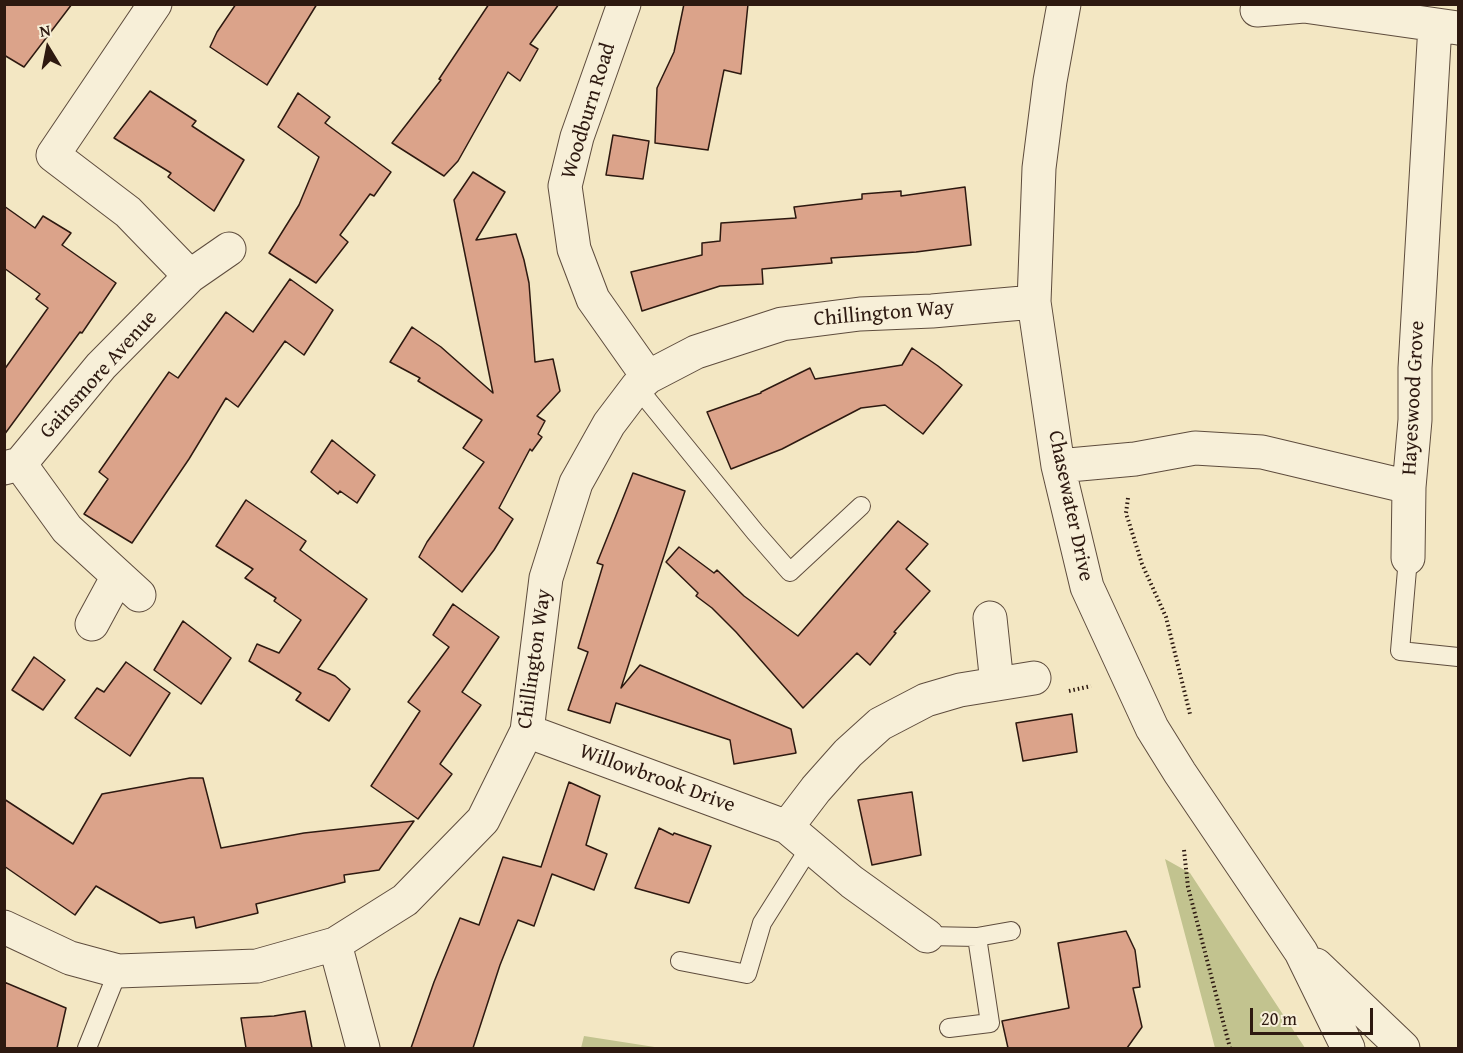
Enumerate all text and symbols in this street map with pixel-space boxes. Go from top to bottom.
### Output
north arrow [18,18,78,78]
text: N [38,18,52,43]
street label: Woodburn Road [556,40,622,182]
street label: Chillington Way [813,295,955,333]
street label: Gainsmore Avenue [35,306,163,444]
street label: Hayeswood Grove [1397,320,1431,476]
street label: Chasewater Drive [1042,428,1098,584]
street label: Chillington Way [513,587,557,731]
street label: Willowbrook Drive [576,739,738,819]
scale bar [1253,996,1376,1034]
text: 20 m [1261,1005,1297,1032]

